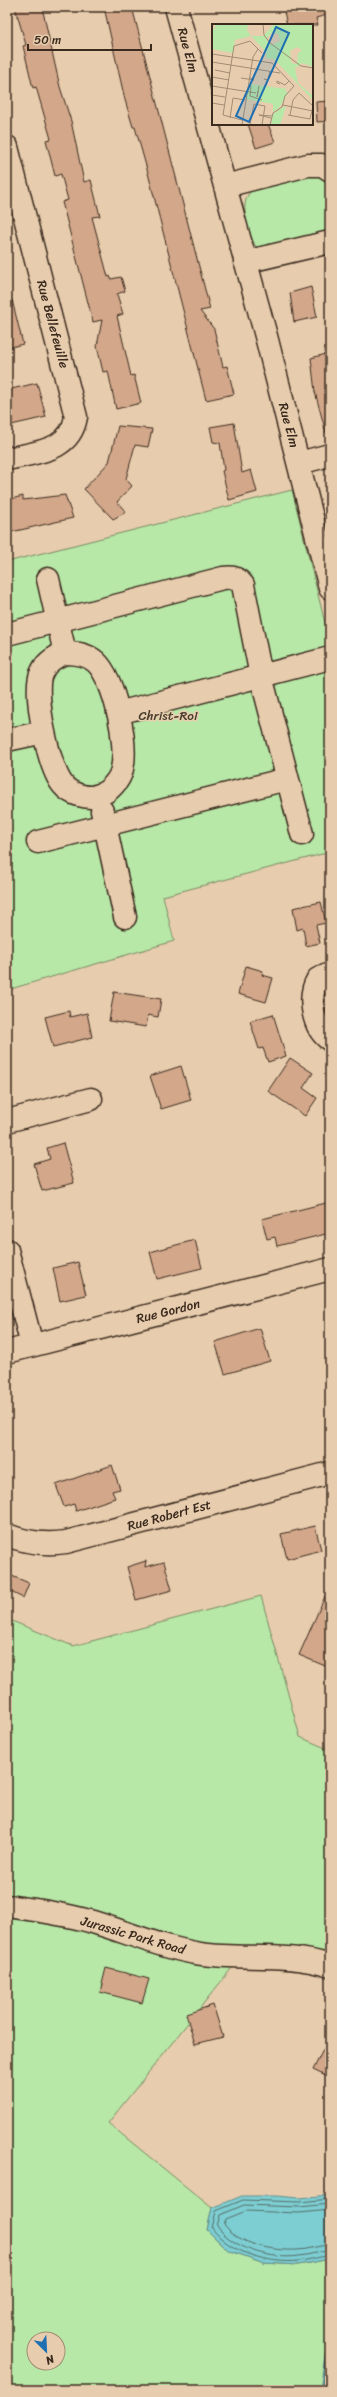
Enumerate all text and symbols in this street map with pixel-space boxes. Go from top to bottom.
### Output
inset map [212,24,313,125]
street label: Rue Elm [171,25,205,75]
scale bar [28,26,151,52]
text: 50 m [34,29,61,51]
street label: Rue Bellefeuille [30,277,76,371]
street label: Rue Elm [272,400,306,450]
park label: Christ-Roi [139,704,198,727]
street label: Rue Gordon [134,1292,202,1330]
street label: Rue Robert Est [125,1493,214,1537]
street label: Jurassic Park Road [77,1909,189,1961]
north arrow [26,2331,66,2371]
text: N [42,2349,58,2370]

